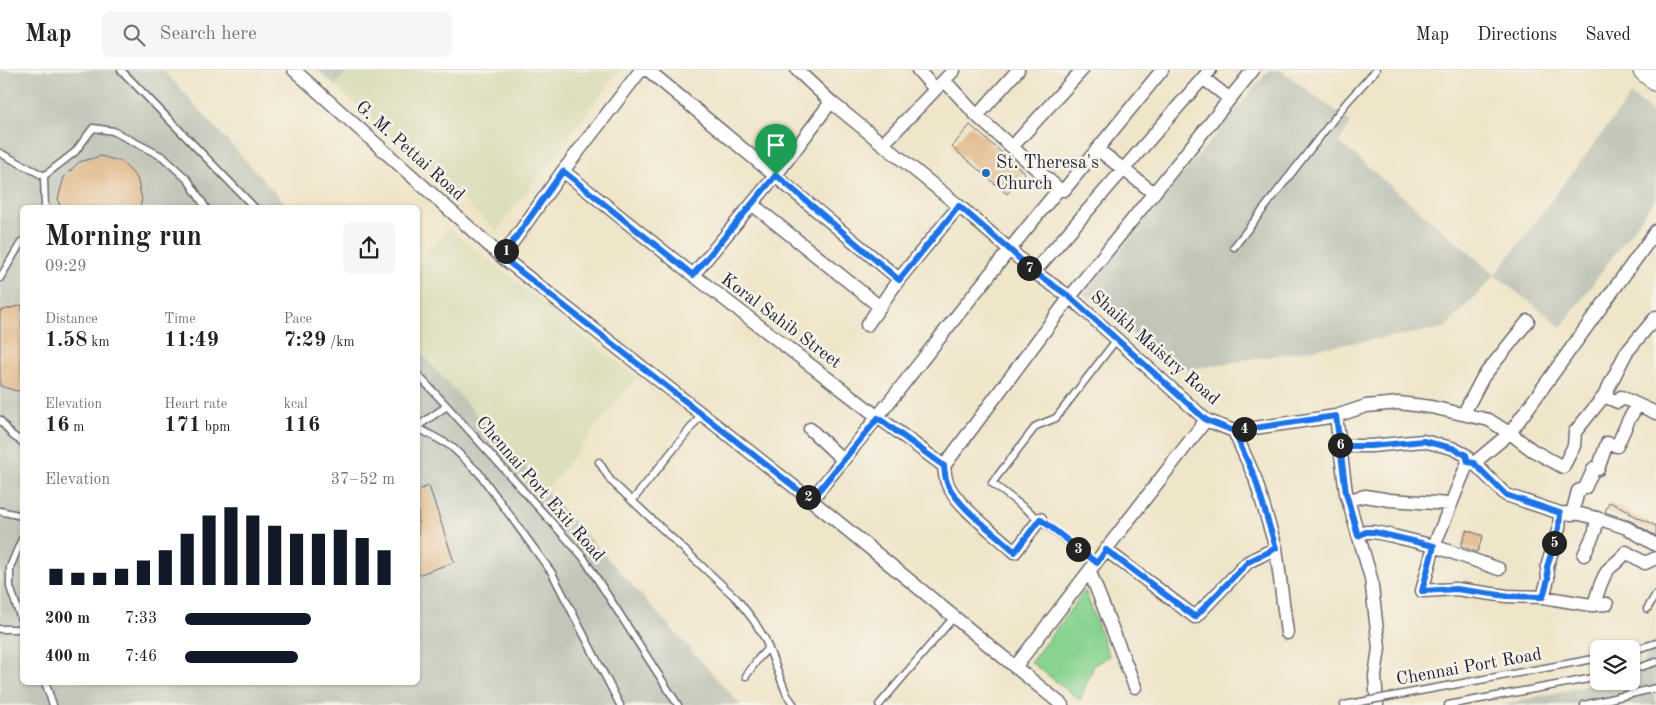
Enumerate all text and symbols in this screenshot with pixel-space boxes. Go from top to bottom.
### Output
search box [102,12,452,57]
icon: search [120,21,148,49]
text: Map [25,23,72,47]
text: Search here [160,25,257,44]
text: Map [1416,26,1449,44]
text: Directions [1477,26,1557,44]
text: Saved [1585,26,1631,44]
street label: G. M. Pettai Road [352,98,468,204]
pin [755,124,797,175]
icon: arrive [762,131,790,159]
place label: St. Theresa's Church [996,154,1099,193]
marker: St. Theresa's Church [980,167,992,179]
button: share [343,222,395,274]
text: Morning run [45,224,202,252]
pin: 1 [494,238,518,264]
text: 1 [502,244,511,258]
pin: 7 [1016,256,1042,280]
text: 09:29 [45,259,87,275]
text: 7 [1025,261,1034,275]
street label: Koral Sahib Street [718,270,844,372]
street label: Shaikh Maistry Road [1087,287,1223,409]
text: Distance [45,312,98,326]
text: Time [164,312,196,326]
text: Pace [284,312,312,326]
text: 1.58 [45,330,87,351]
text: 11:49 [164,330,219,351]
text: 7:29 [284,330,326,351]
text: km [87,335,110,349]
text: /km [326,335,355,349]
text: Elevation [45,397,102,411]
text: Heart rate [164,397,227,411]
text: kcal [284,397,308,411]
street label: Chennai Port Exit Road [472,413,608,565]
text: 16 [45,415,69,436]
text: 171 [164,415,201,436]
text: 116 [284,415,320,436]
pin: 4 [1232,416,1256,442]
text: m [69,420,84,434]
text: bpm [201,420,230,434]
text: 4 [1240,422,1249,436]
pin: 6 [1328,432,1352,458]
text: 6 [1336,438,1345,452]
text: Elevation [45,472,110,488]
text: 37–52 m [331,472,395,488]
pin: 2 [796,484,820,510]
text: 2 [804,490,813,504]
pin: 5 [1542,530,1566,556]
pin: 3 [1066,536,1090,562]
text: 5 [1550,536,1559,550]
text: 3 [1074,542,1083,556]
text: 200 m [45,611,90,627]
text: 7:33 [125,611,157,627]
map controls [1590,640,1640,690]
button: layers [1590,640,1640,690]
street label: Chennai Port Road [1395,645,1543,689]
text: 400 m [45,649,90,665]
text: 7:46 [125,649,157,665]

